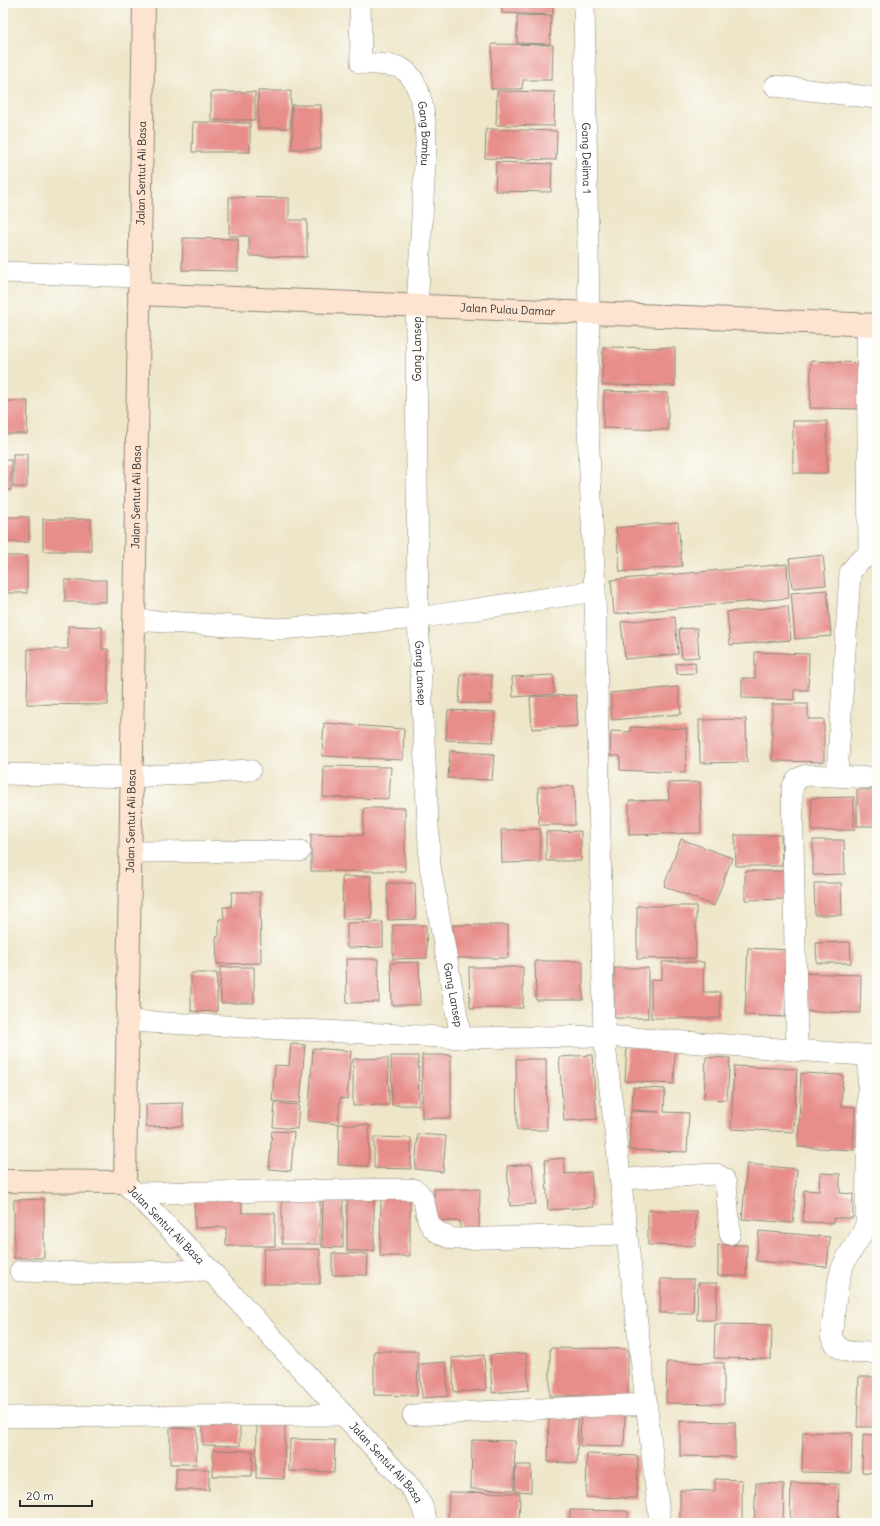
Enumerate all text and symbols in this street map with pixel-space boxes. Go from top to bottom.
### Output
street label: Gang Bambu [415,100,433,167]
street label: Jalan Sentut Ali Basa [133,121,149,225]
street label: Gang Delima 1 [579,122,594,194]
street label: Jalan Pulau Damar [460,300,556,318]
street label: Gang Lansep [410,316,424,382]
street label: Jalan Sentut Ali Basa [128,445,144,549]
street label: Gang Lansep [412,640,429,706]
street label: Jalan Sentut Ali Basa [123,769,139,873]
street label: Gang Lansep [441,962,466,1028]
street label: Jalan Sentut Ali Basa [125,1183,207,1267]
street label: Jalan Sentut Ali Basa [347,1419,426,1506]
scale bar [20,1482,92,1508]
text: 20 m [26,1488,54,1503]

